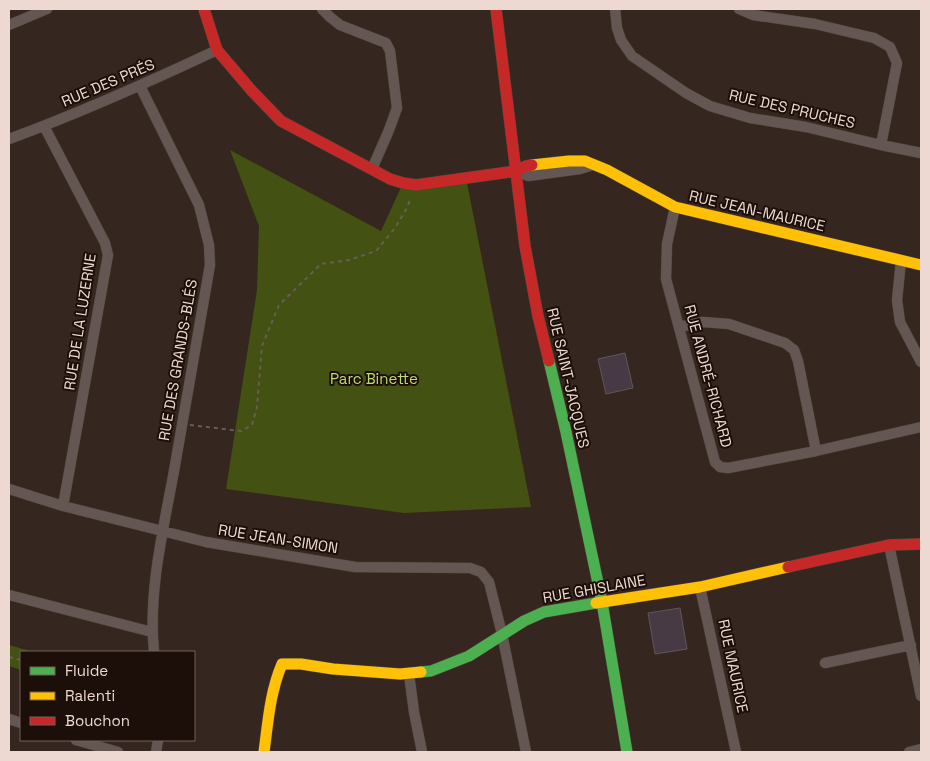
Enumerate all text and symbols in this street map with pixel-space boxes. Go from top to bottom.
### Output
street label: RUE DES PRÉS [58,54,157,111]
street label: RUE DES PRUCHES [727,85,857,132]
street label: RUE JEAN-MAURICE [687,186,827,235]
street label: RUE DE LA LUZERNE [59,252,100,392]
street label: RUE DES GRANDS-BLÉS [154,278,201,442]
street label: RUE ANDRÉ-RICHARD [680,302,737,449]
street label: RUE SAINT-JACQUES [543,306,594,450]
park label: Parc Binette [330,369,418,388]
street label: RUE JEAN-SIMON [217,520,339,557]
street label: RUE GHISLAINE [541,570,647,607]
street label: RUE MAURICE [714,617,753,714]
legend [20,651,195,741]
text: Fluide [65,661,108,680]
text: Ralenti [65,686,115,705]
text: Bouchon [65,711,130,730]

